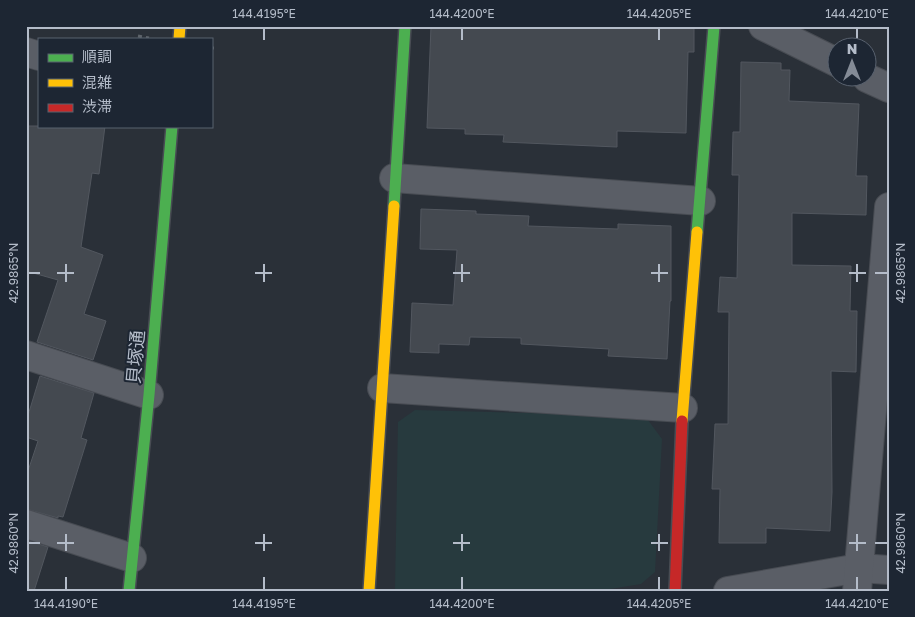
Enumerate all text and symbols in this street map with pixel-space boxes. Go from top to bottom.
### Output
text: 144.4195°E [232,6,296,21]
text: 144.4200°E [429,6,495,21]
text: 144.4205°E [627,6,691,21]
text: 144.4210°E [825,6,889,21]
legend [38,38,212,128]
north arrow [828,38,878,88]
text: N [847,40,857,57]
text: 順調 [82,47,112,65]
text: 混雑 [82,73,112,91]
text: 渋滞 [82,97,112,115]
text: 42.9865°N [6,243,21,303]
text: 42.9865°N [893,243,908,303]
street label: 貝塚通 [122,329,148,385]
text: 42.9860°N [6,513,21,573]
text: 42.9860°N [893,513,908,573]
text: 144.4190°E [34,596,98,611]
text: 144.4195°E [232,596,296,611]
text: 144.4200°E [429,596,495,611]
text: 144.4205°E [627,596,691,611]
text: 144.4210°E [825,596,889,611]

